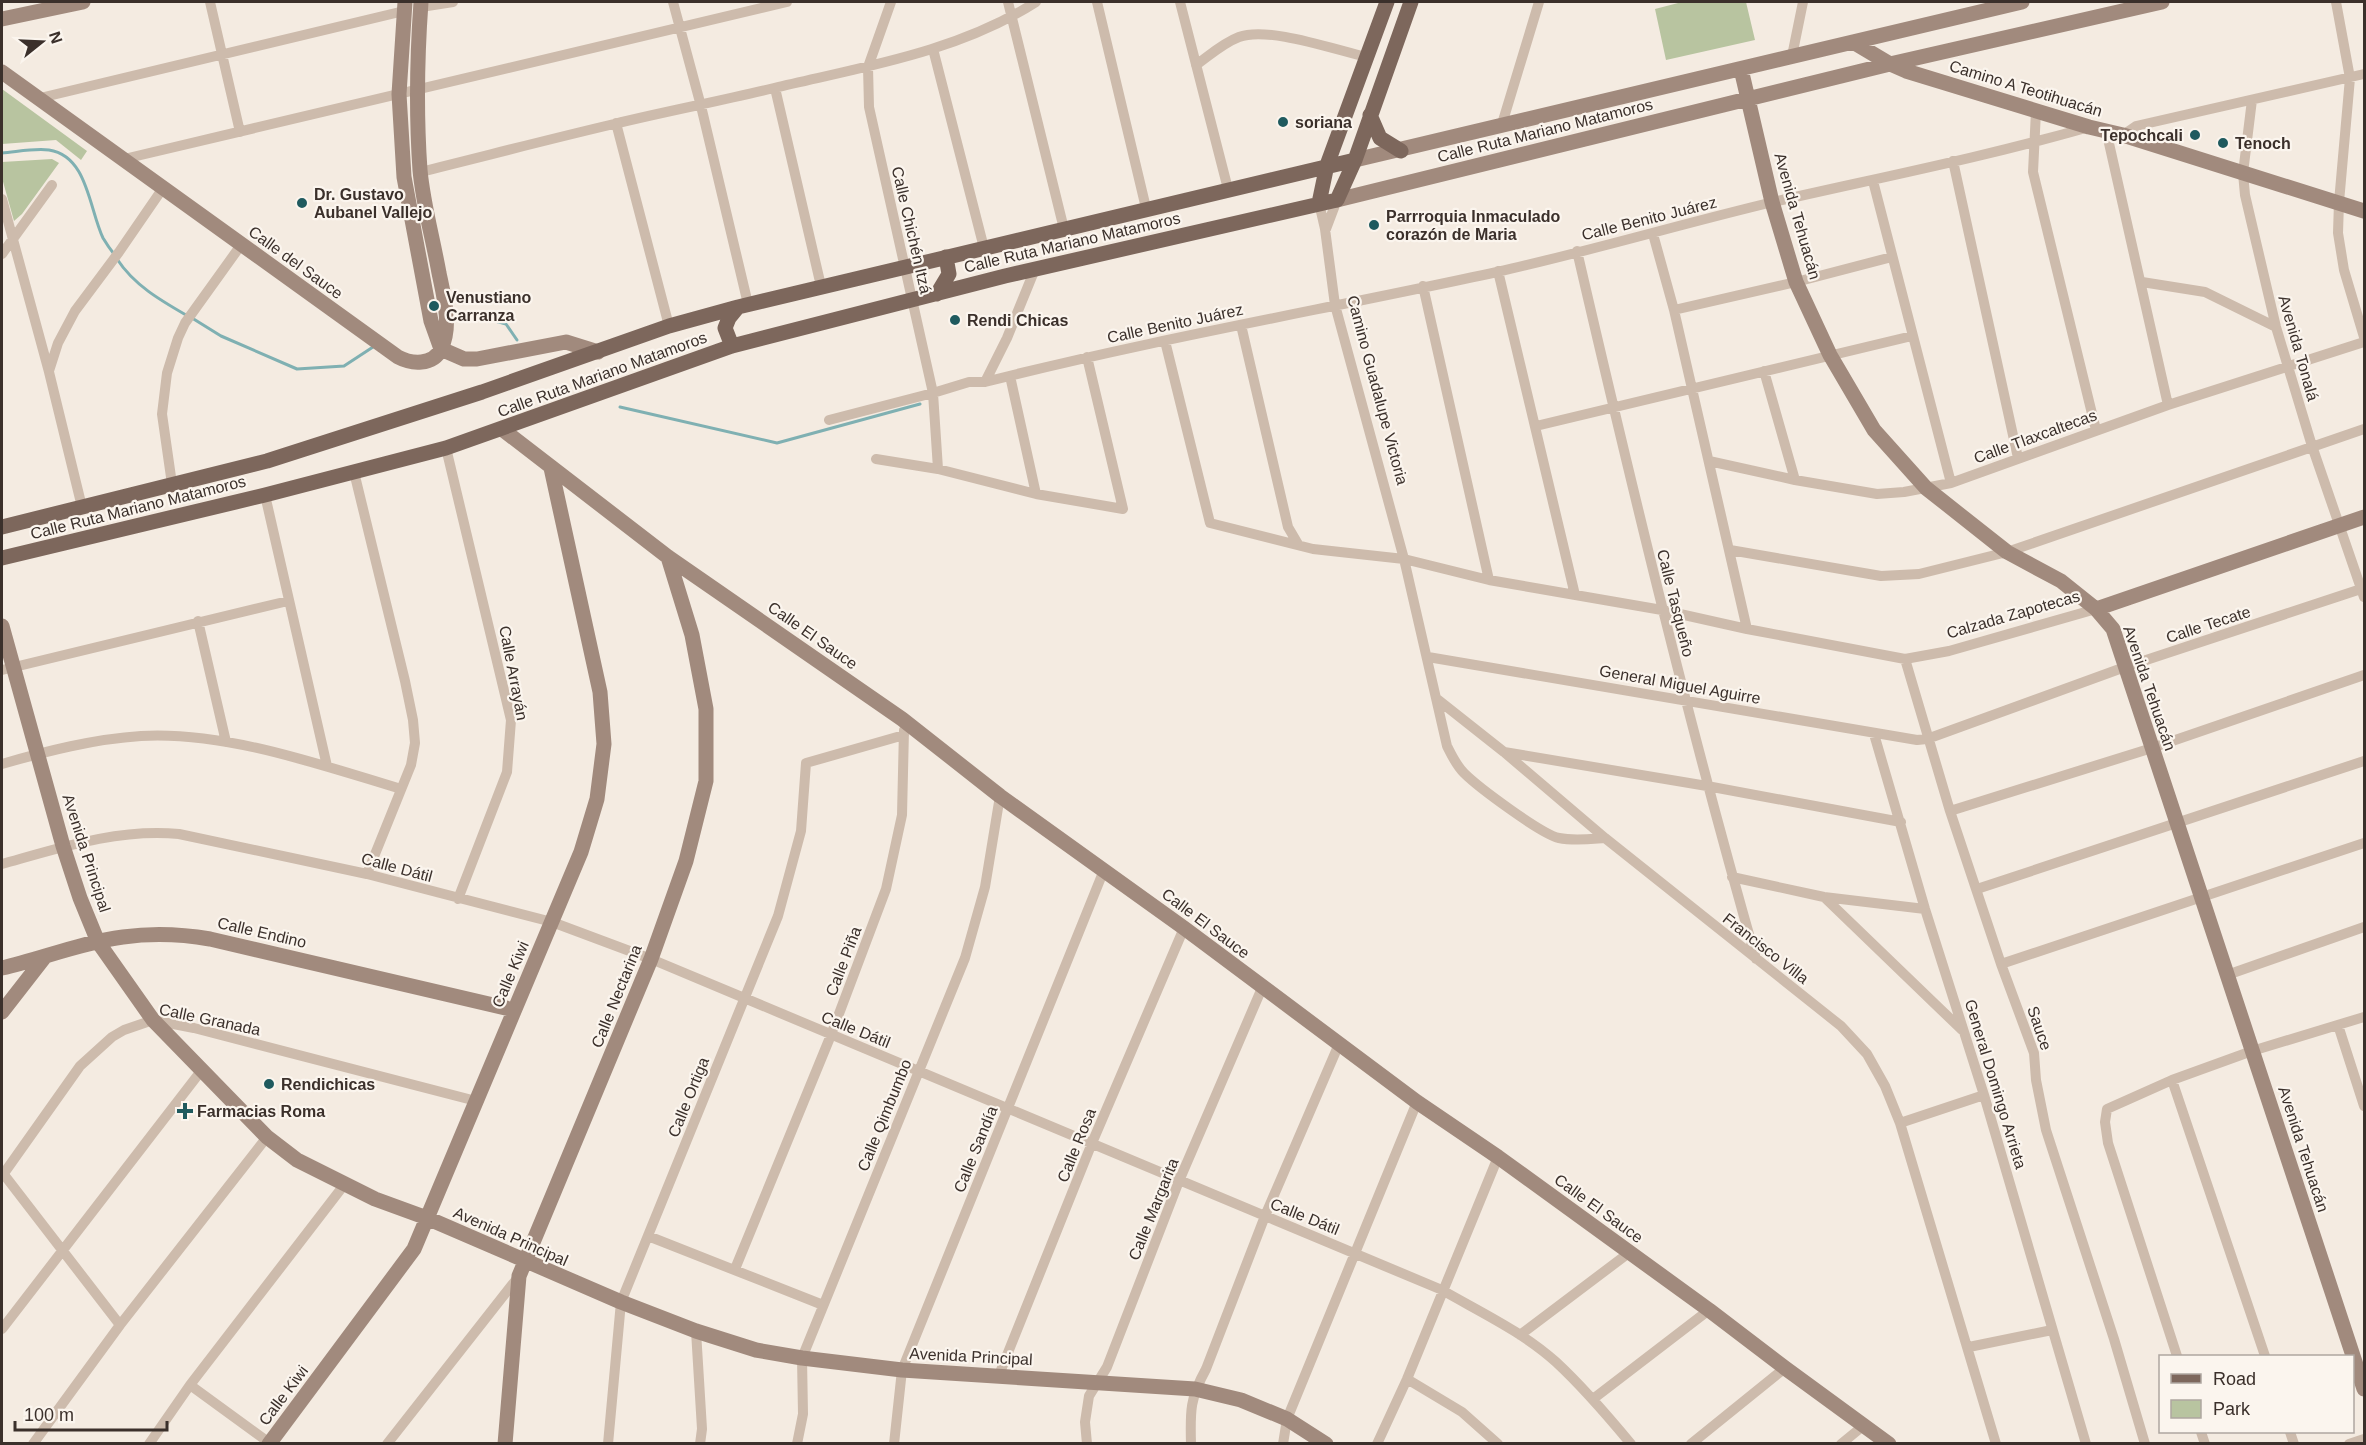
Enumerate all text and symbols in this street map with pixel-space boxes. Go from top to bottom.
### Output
north arrow [12,12,72,72]
text: N [46,29,66,46]
street label: Camino A Teotihuacán [1947,57,2104,120]
street label: Calle Ruta Mariano Matamoros [1436,95,1655,166]
place label: soriana [1295,114,1352,131]
marker: soriana [1276,115,1290,129]
place label: Tepochcali [2101,127,2183,144]
marker: Tepochcali [2188,128,2202,142]
place label: Tenoch [2235,135,2291,152]
marker: Tenoch [2216,136,2230,150]
street label: Avenida Tehuacán [1771,151,1824,281]
street label: Calle Chichén Itzá [889,165,934,295]
place label: Dr. Gustavo Aubanel Vallejo [314,186,432,221]
street label: Calle Benito Juárez [1580,193,1718,244]
marker: Dr. Gustavo Aubanel Vallejo [295,196,309,210]
place label: Parrroquia Inmaculado corazón de Maria [1386,208,1560,243]
street label: Calle Ruta Mariano Matamoros [962,209,1182,276]
marker: Parrroquia Inmaculado corazón de Maria [1367,218,1381,232]
street label: Calle del Sauce [245,223,346,302]
place label: Venustiano Carranza [446,289,532,324]
street label: Avenida Tonalá [2275,293,2322,403]
street label: Camino Guadalupe Victoria [1344,294,1411,487]
marker: Venustiano Carranza [427,299,441,313]
street label: Calle Benito Juárez [1105,301,1245,346]
place label: Rendi Chicas [967,312,1068,329]
marker: Rendi Chicas [948,313,962,327]
street label: Calle Ruta Mariano Matamoros [495,329,709,420]
street label: Calle Tlaxcaltecas [1971,406,2099,467]
street label: Calle Ruta Mariano Matamoros [29,472,248,543]
street label: Calle Tasqueño [1654,548,1697,659]
street label: Calzada Zapotecas [1945,587,2082,642]
street label: Calle El Sauce [765,598,861,673]
street label: Calle Tecate [2164,603,2253,646]
street label: Avenida Tehuacán [2120,623,2179,753]
street label: Calle Arrayán [496,624,531,722]
street label: General Miguel Aguirre [1598,662,1762,707]
street label: Avenida Principal [59,792,114,914]
street label: Calle Dátil [359,850,434,885]
street label: Calle El Sauce [1159,885,1253,962]
street label: Francisco Villa [1720,910,1812,987]
street label: Calle Endino [216,914,308,951]
street label: Calle Piña [822,924,865,998]
street label: Calle Kiwi [489,939,532,1010]
street label: Calle Nectarina [588,942,645,1050]
street label: General Domingo Arrieta [1962,997,2029,1171]
street label: Calle Granada [158,1000,262,1039]
street label: Sauce [2024,1004,2055,1052]
street label: Calle Dátil [819,1008,893,1051]
street label: Calle Ortiga [665,1055,712,1140]
street label: Calle Qimbumbo [854,1057,915,1174]
place label: Rendichicas [281,1076,375,1093]
marker: Rendichicas [262,1077,276,1091]
street label: Avenida Tehuacán [2275,1084,2332,1214]
place label: Farmacias Roma [197,1103,325,1120]
street label: Calle Sandía [950,1103,1001,1195]
marker: Farmacias Roma [178,1104,192,1118]
street label: Calle Rosa [1054,1106,1099,1185]
street label: Calle Margarita [1125,1156,1182,1263]
street label: Calle El Sauce [1551,1171,1646,1246]
street label: Calle Dátil [1268,1195,1342,1238]
street label: Avenida Principal [451,1204,571,1269]
street label: Avenida Principal [909,1345,1033,1368]
legend [2159,1355,2354,1433]
street label: Calle Kiwi [255,1362,311,1428]
text: Road [2213,1369,2256,1389]
scale bar [15,1394,166,1432]
text: Park [2213,1399,2251,1419]
text: 100 m [24,1405,74,1425]

